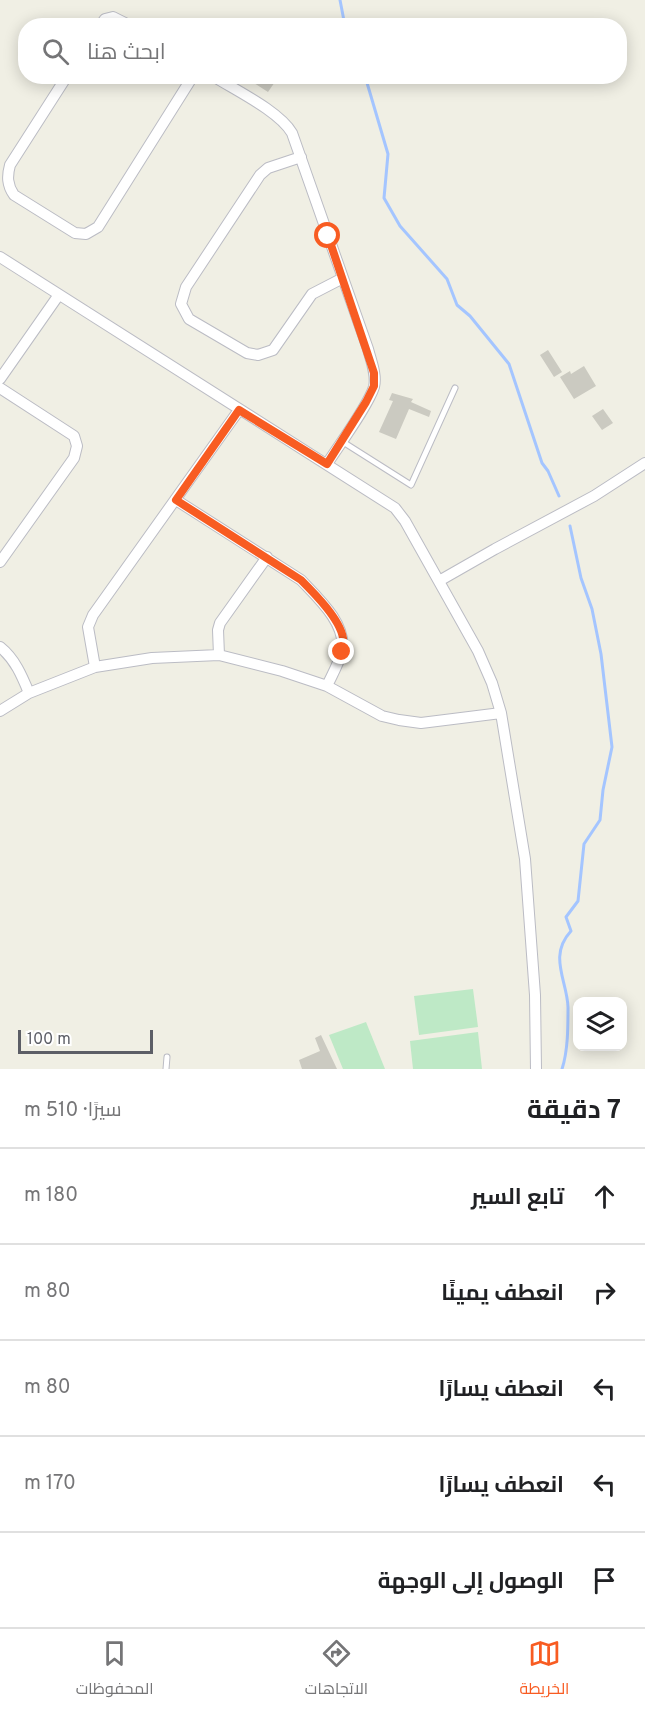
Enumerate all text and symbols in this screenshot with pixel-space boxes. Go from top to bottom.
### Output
search box [18,18,627,84]
icon: search [39,35,72,68]
text: ابحث هنا [87,40,166,67]
route start [314,222,340,248]
route end [328,638,354,664]
map controls [573,997,627,1051]
button: layers [573,997,627,1051]
scale bar [18,1027,153,1054]
text: 100 m [27,1030,71,1050]
text: 7 دقيقة [527,1095,621,1128]
text: سيرًا · 510 m [24,1098,122,1124]
icon: ahead [588,1180,621,1213]
text: 180 m [24,1183,78,1209]
text: تابع السير [471,1185,564,1212]
icon: right [588,1276,621,1309]
text: 80 m [24,1279,71,1305]
text: انعطف يمينًا [441,1281,564,1308]
icon: left [588,1372,621,1405]
text: 80 m [24,1375,71,1401]
text: انعطف يسارًا [439,1377,564,1404]
icon: left [588,1468,621,1501]
text: 170 m [24,1471,76,1497]
text: انعطف يسارًا [439,1473,564,1500]
icon: arrive [588,1564,621,1597]
text: الوصول إلى الوجهة [378,1569,564,1596]
tab: المحفوظات [76,1637,154,1703]
tab: الاتجاهات [305,1637,368,1703]
tab: الخريطة [519,1637,569,1703]

